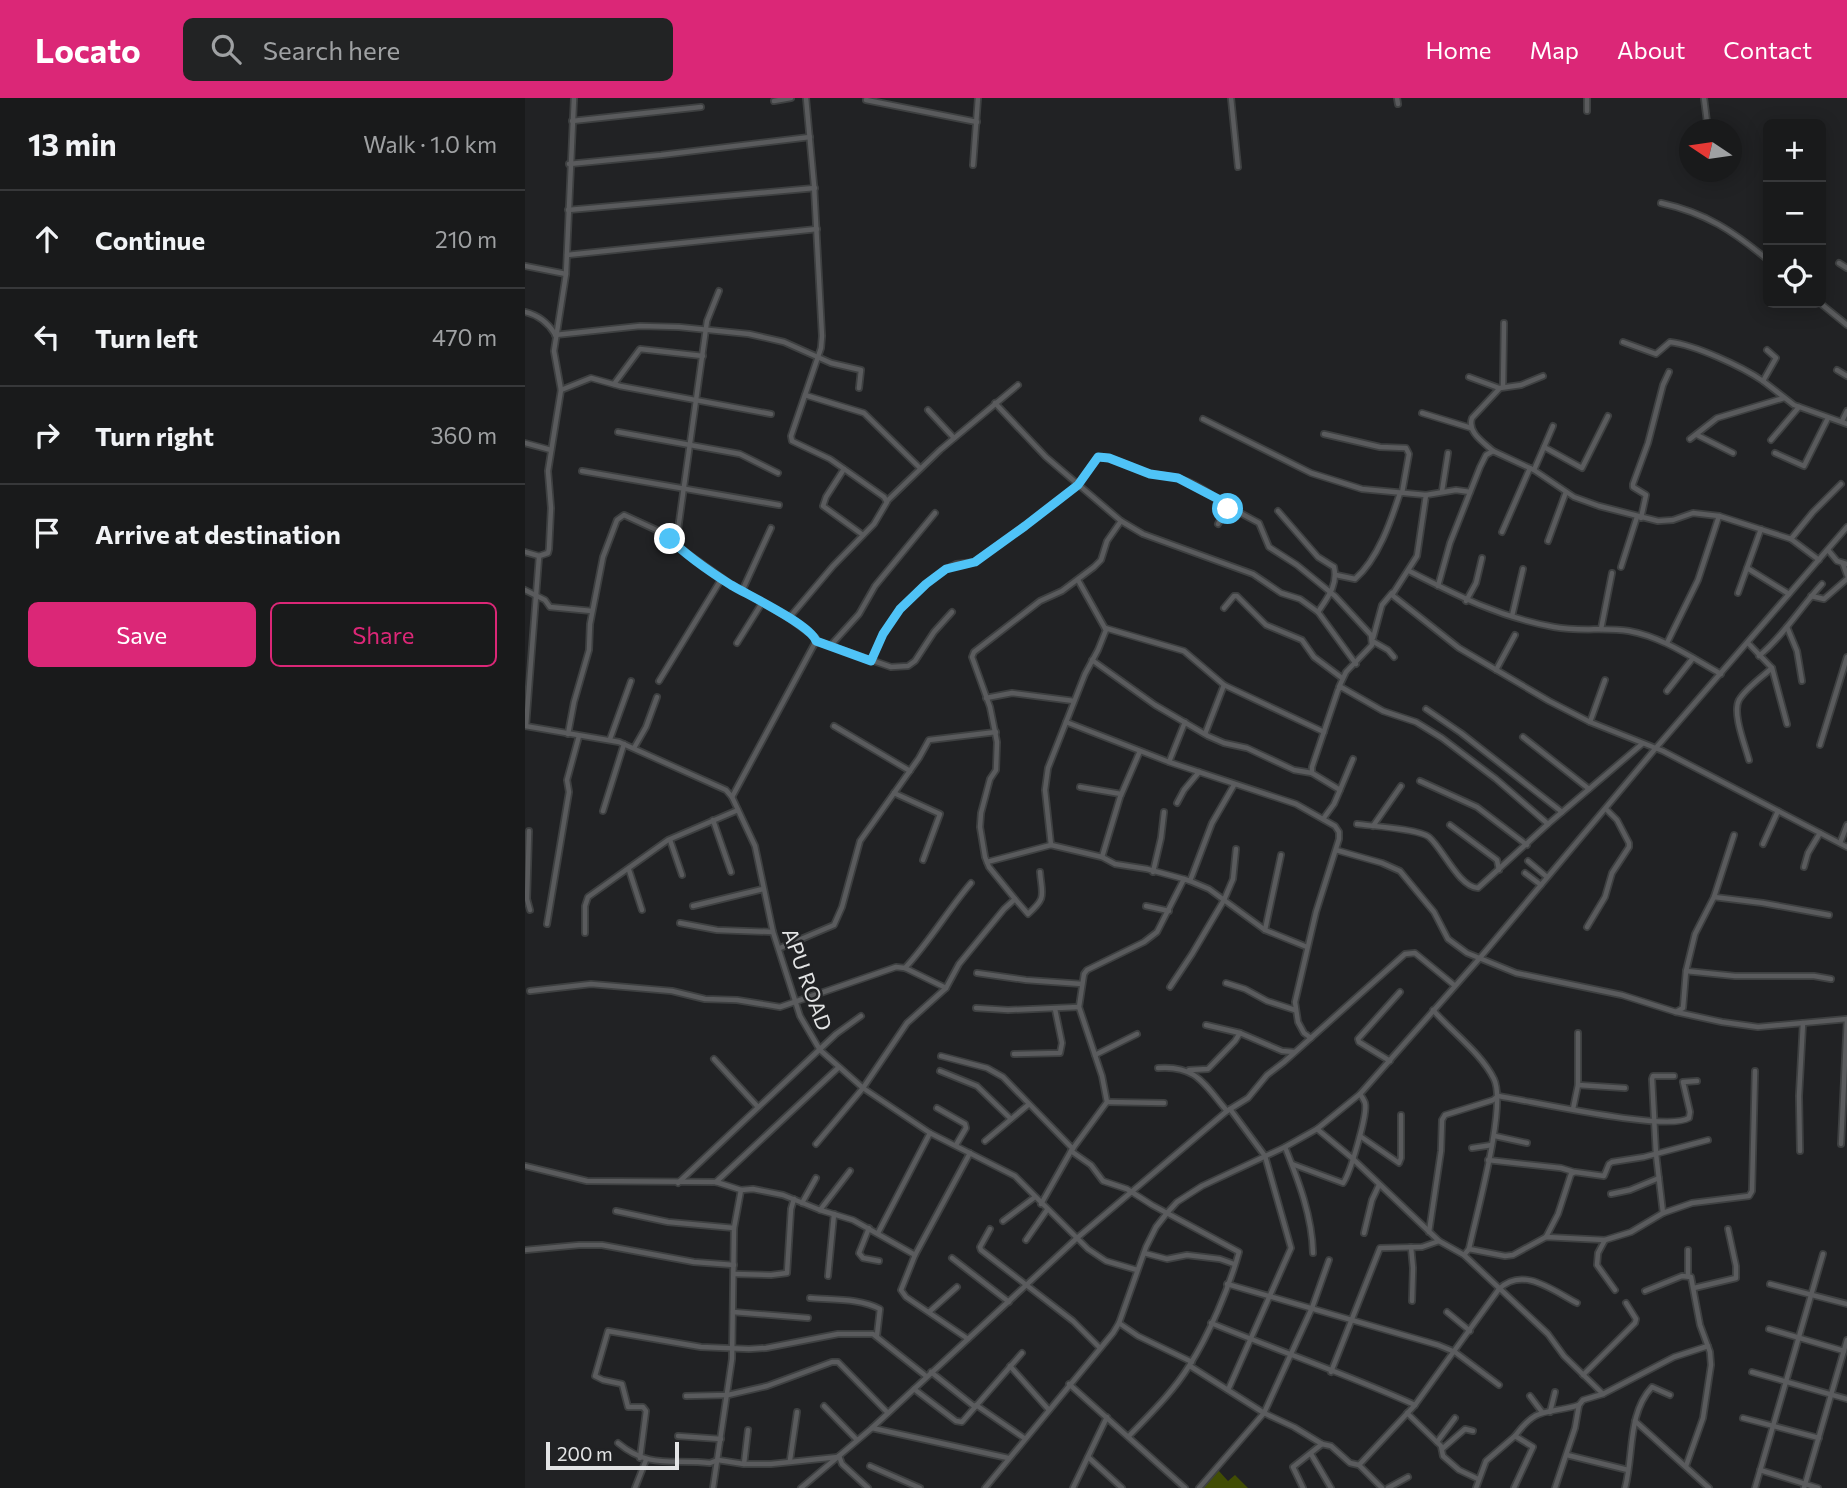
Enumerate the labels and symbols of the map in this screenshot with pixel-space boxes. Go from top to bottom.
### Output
north arrow [1679,119,1742,182]
route start [1212,493,1243,524]
route end [654,523,685,554]
street label: APU ROAD [778,924,838,1034]
scale bar [546,1439,679,1471]

